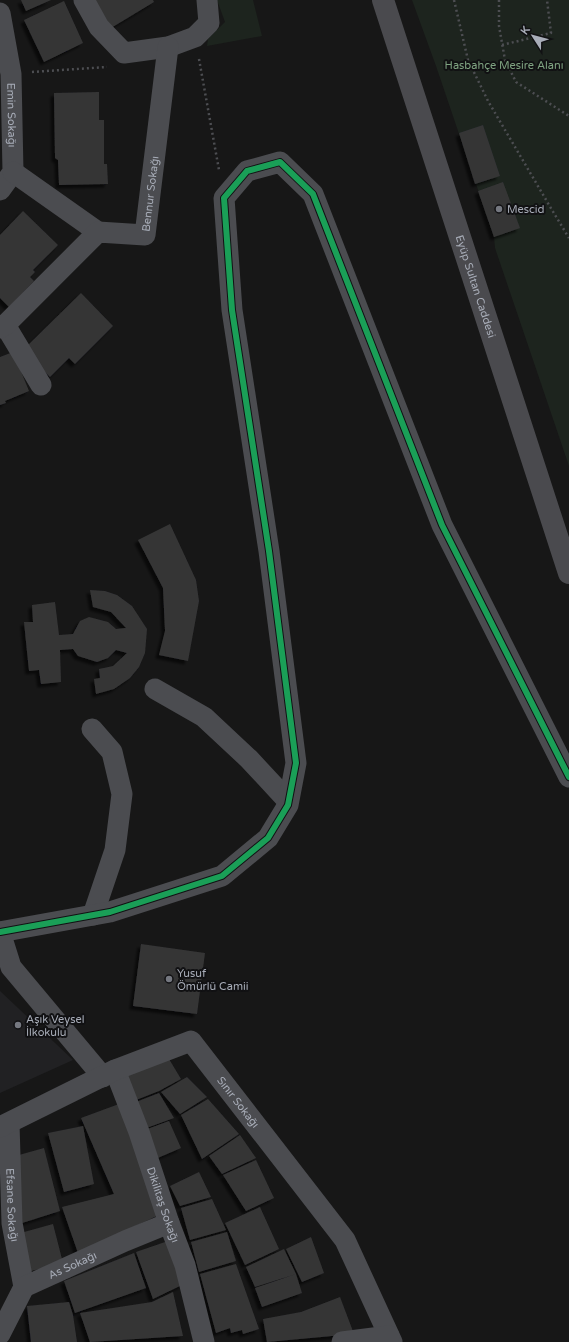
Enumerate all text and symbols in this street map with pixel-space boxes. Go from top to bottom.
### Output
north arrow [513,16,553,56]
text: K [518,23,533,37]
park label: Hasbahçe Mesire Alanı [445,59,563,72]
street label: Emin Sokağı [5,83,19,147]
street label: Bennur Sokağı [139,155,161,232]
place label: Mescid [507,203,545,216]
marker: Mescid [494,204,504,214]
street label: Eyüp Sultan Caddesi [453,233,499,339]
place label: Yusuf Ömürlü Camii [177,967,249,993]
marker: Yusuf Ömürlü Camii [164,974,174,984]
place label: Aşık Veysel İlkokulu [26,1013,84,1039]
marker: Aşık Veysel İlkokulu [13,1020,23,1030]
street label: Sınır Sokağı [214,1074,262,1130]
street label: Dikilitaş Sokağı [144,1165,182,1244]
street label: Efsane Sokağı [4,1168,22,1243]
street label: As Sokağı [46,1248,99,1282]

